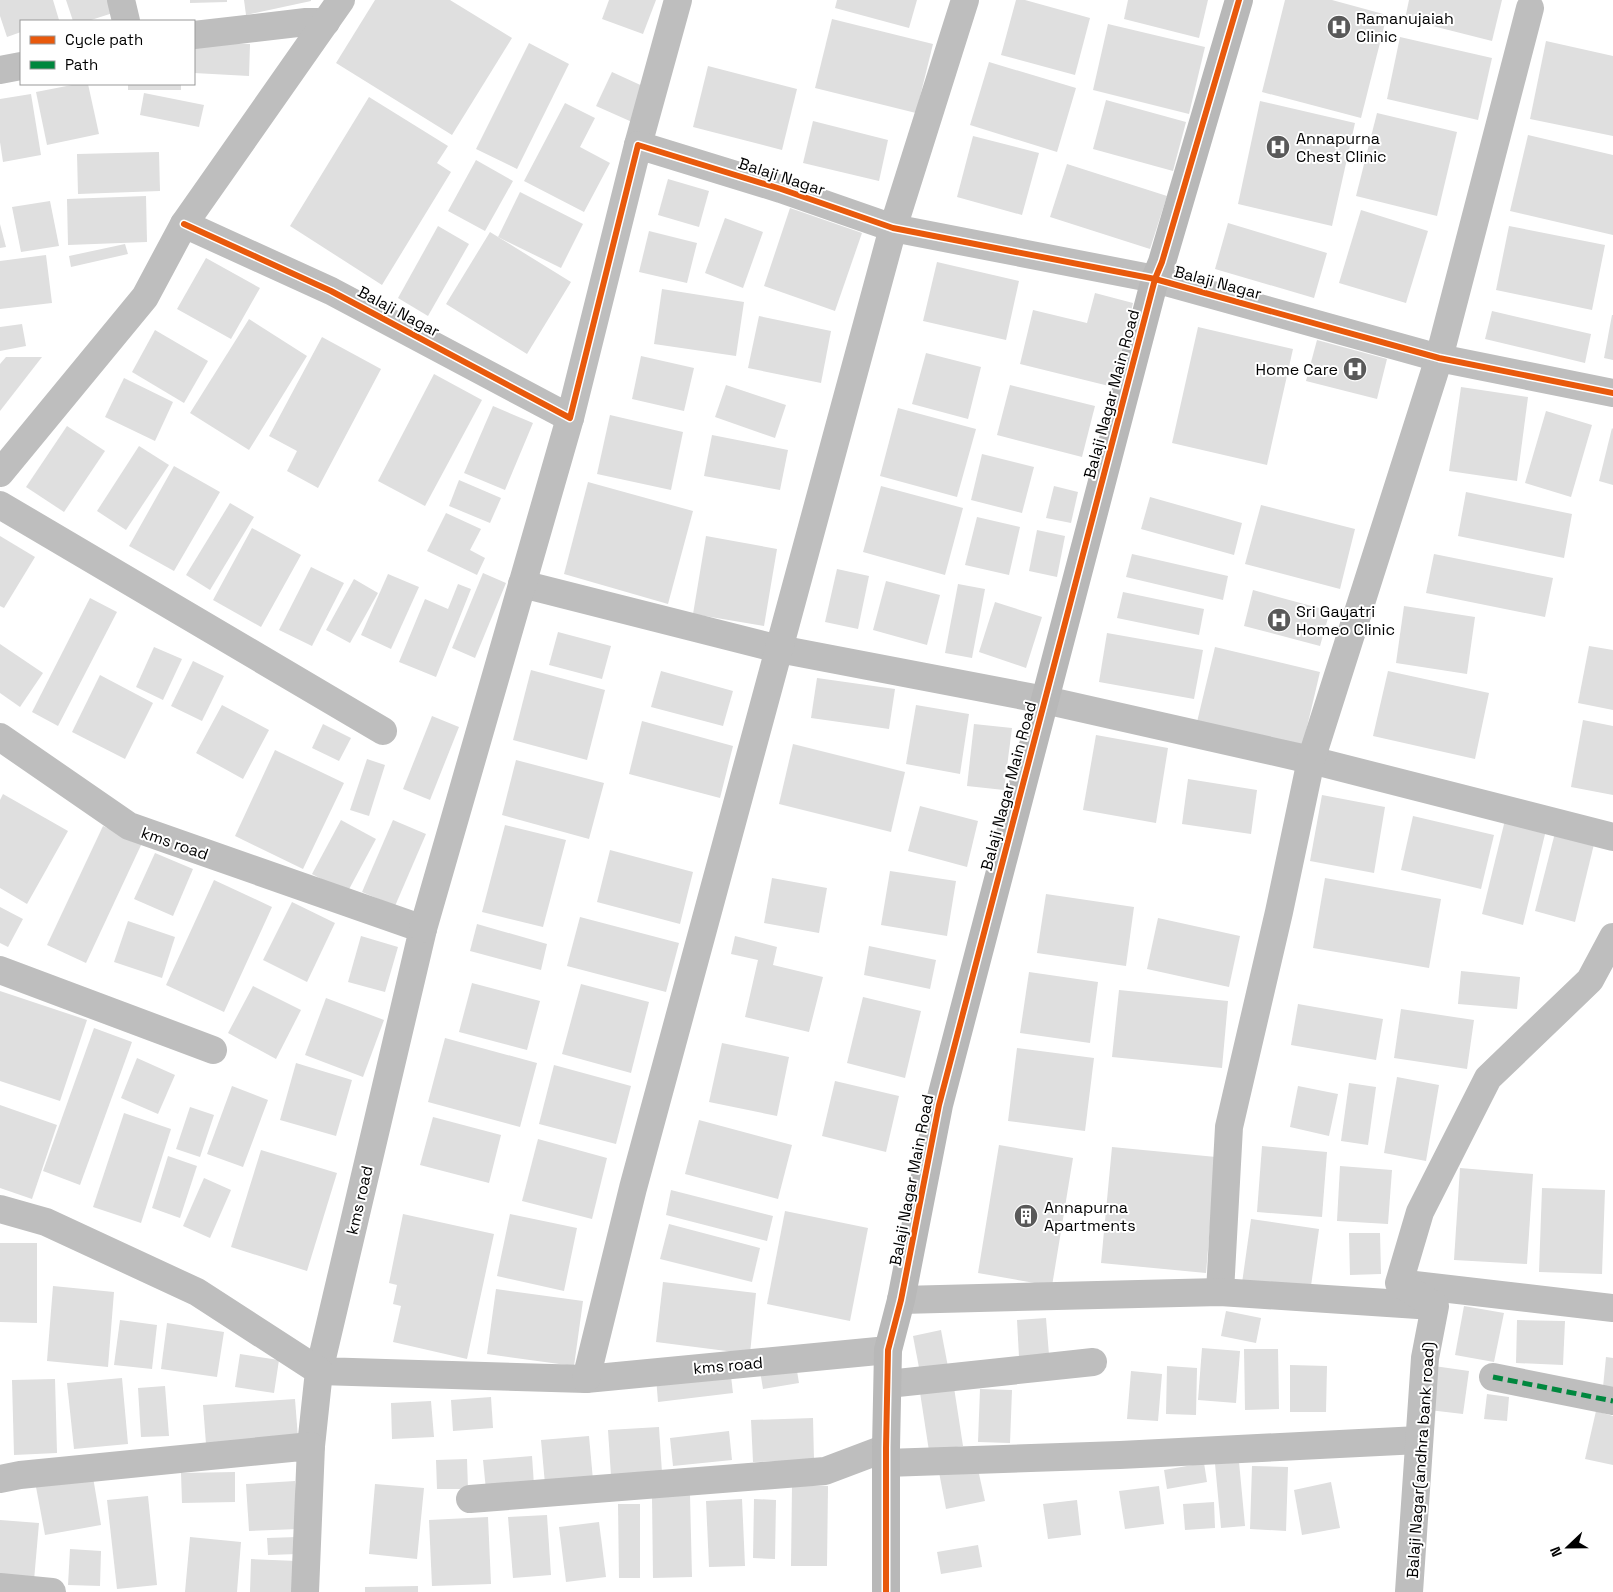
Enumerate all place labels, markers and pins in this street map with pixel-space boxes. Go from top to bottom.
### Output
place label: Ramanujaiah Clinic [1356,8,1454,47]
hospital icon: Ramanujaiah Clinic [1326,14,1352,40]
place label: Annapurna Chest Clinic [1296,128,1387,167]
hospital icon: Annapurna Chest Clinic [1265,134,1291,160]
hospital icon: Home Care [1342,356,1368,382]
place label: Home Care [1256,359,1338,380]
place label: Sri Gayatri Homeo Clinic [1296,601,1395,640]
hospital icon: Sri Gayatri Homeo Clinic [1266,607,1292,633]
place label: Annapurna Apartments [1044,1197,1136,1236]
building icon: Annapurna Apartments [1013,1203,1039,1229]

